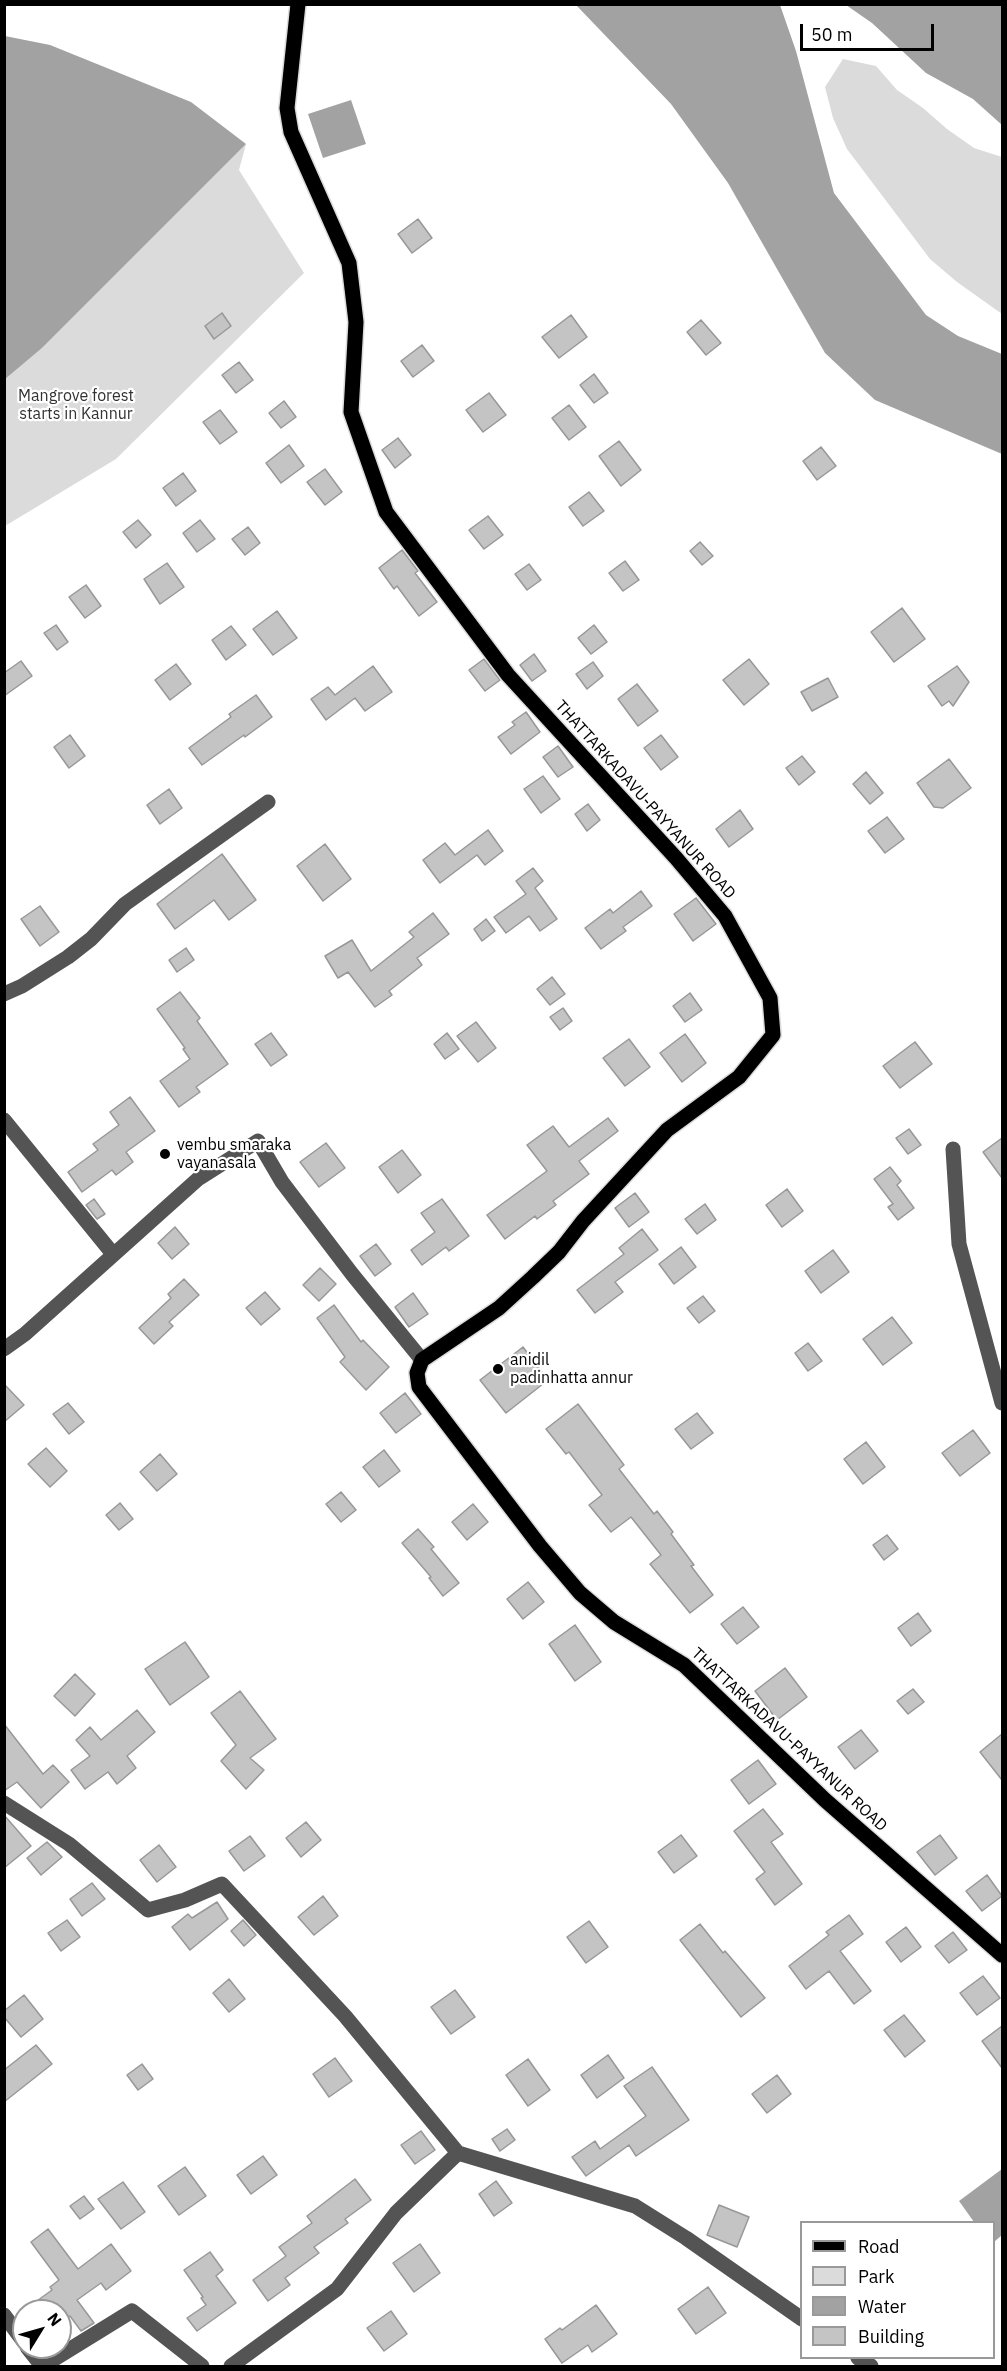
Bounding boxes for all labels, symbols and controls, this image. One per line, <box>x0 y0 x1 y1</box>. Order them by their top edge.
scale bar <box>803 12 936 50</box>
text: 50 m <box>811 23 853 46</box>
park label: Mangrove forest starts in Kannur <box>18 386 134 424</box>
street label: THATTARKADAVU-PAYYANUR ROAD <box>551 697 739 903</box>
place label: vembu smaraka vayanasala <box>177 1135 291 1173</box>
marker: vembu smaraka vayanasala <box>158 1147 172 1161</box>
place label: anidil padinhatta annur <box>510 1350 633 1388</box>
marker: anidil padinhatta annur <box>491 1362 505 1376</box>
street label: THATTARKADAVU-PAYYANUR ROAD <box>687 1644 891 1836</box>
legend <box>800 2221 995 2359</box>
text: Road <box>858 2235 899 2258</box>
text: Park <box>858 2265 894 2288</box>
text: Water <box>858 2295 906 2318</box>
north arrow <box>12 2299 72 2359</box>
text: N <box>43 2309 66 2330</box>
text: Building <box>858 2325 924 2348</box>

